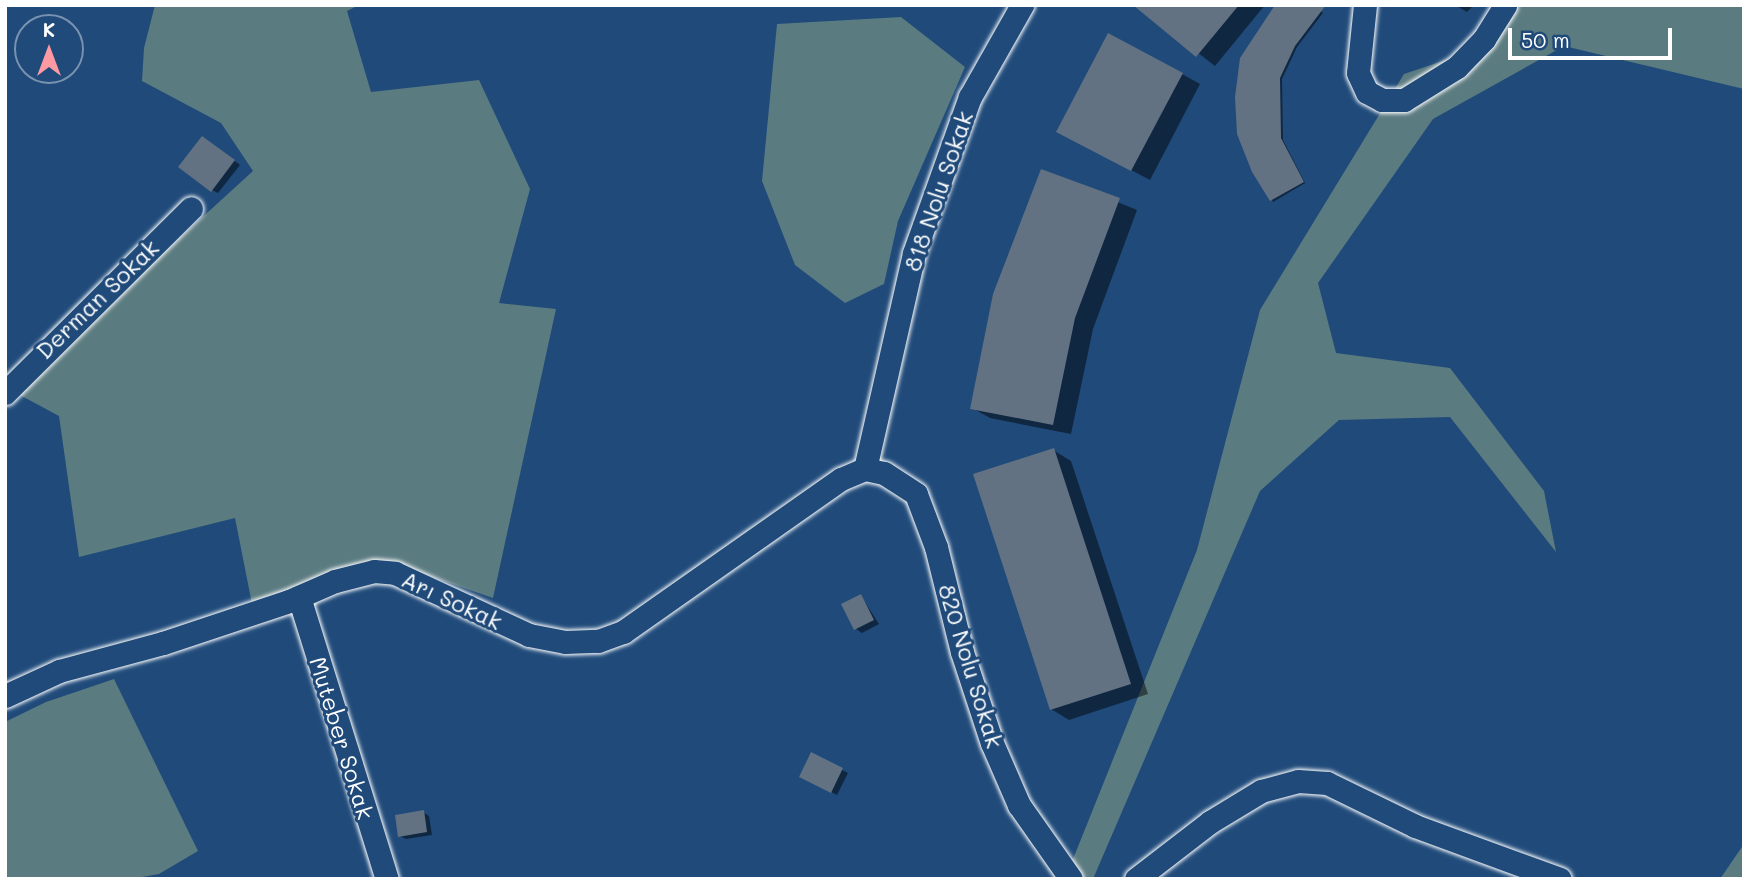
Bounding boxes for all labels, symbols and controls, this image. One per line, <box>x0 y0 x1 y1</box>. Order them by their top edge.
north arrow <box>14 14 84 84</box>
scale bar <box>1511 14 1676 58</box>
text: K <box>43 17 55 42</box>
text: 50 m <box>1521 26 1570 53</box>
street label: 818 Nolu Sokak <box>898 107 978 275</box>
street label: Derman Sokak <box>30 234 164 364</box>
street label: Arı Sokak <box>398 565 506 635</box>
street label: 820 Nolu Sokak <box>933 581 1009 751</box>
street label: Muteber Sokak <box>304 653 380 823</box>

